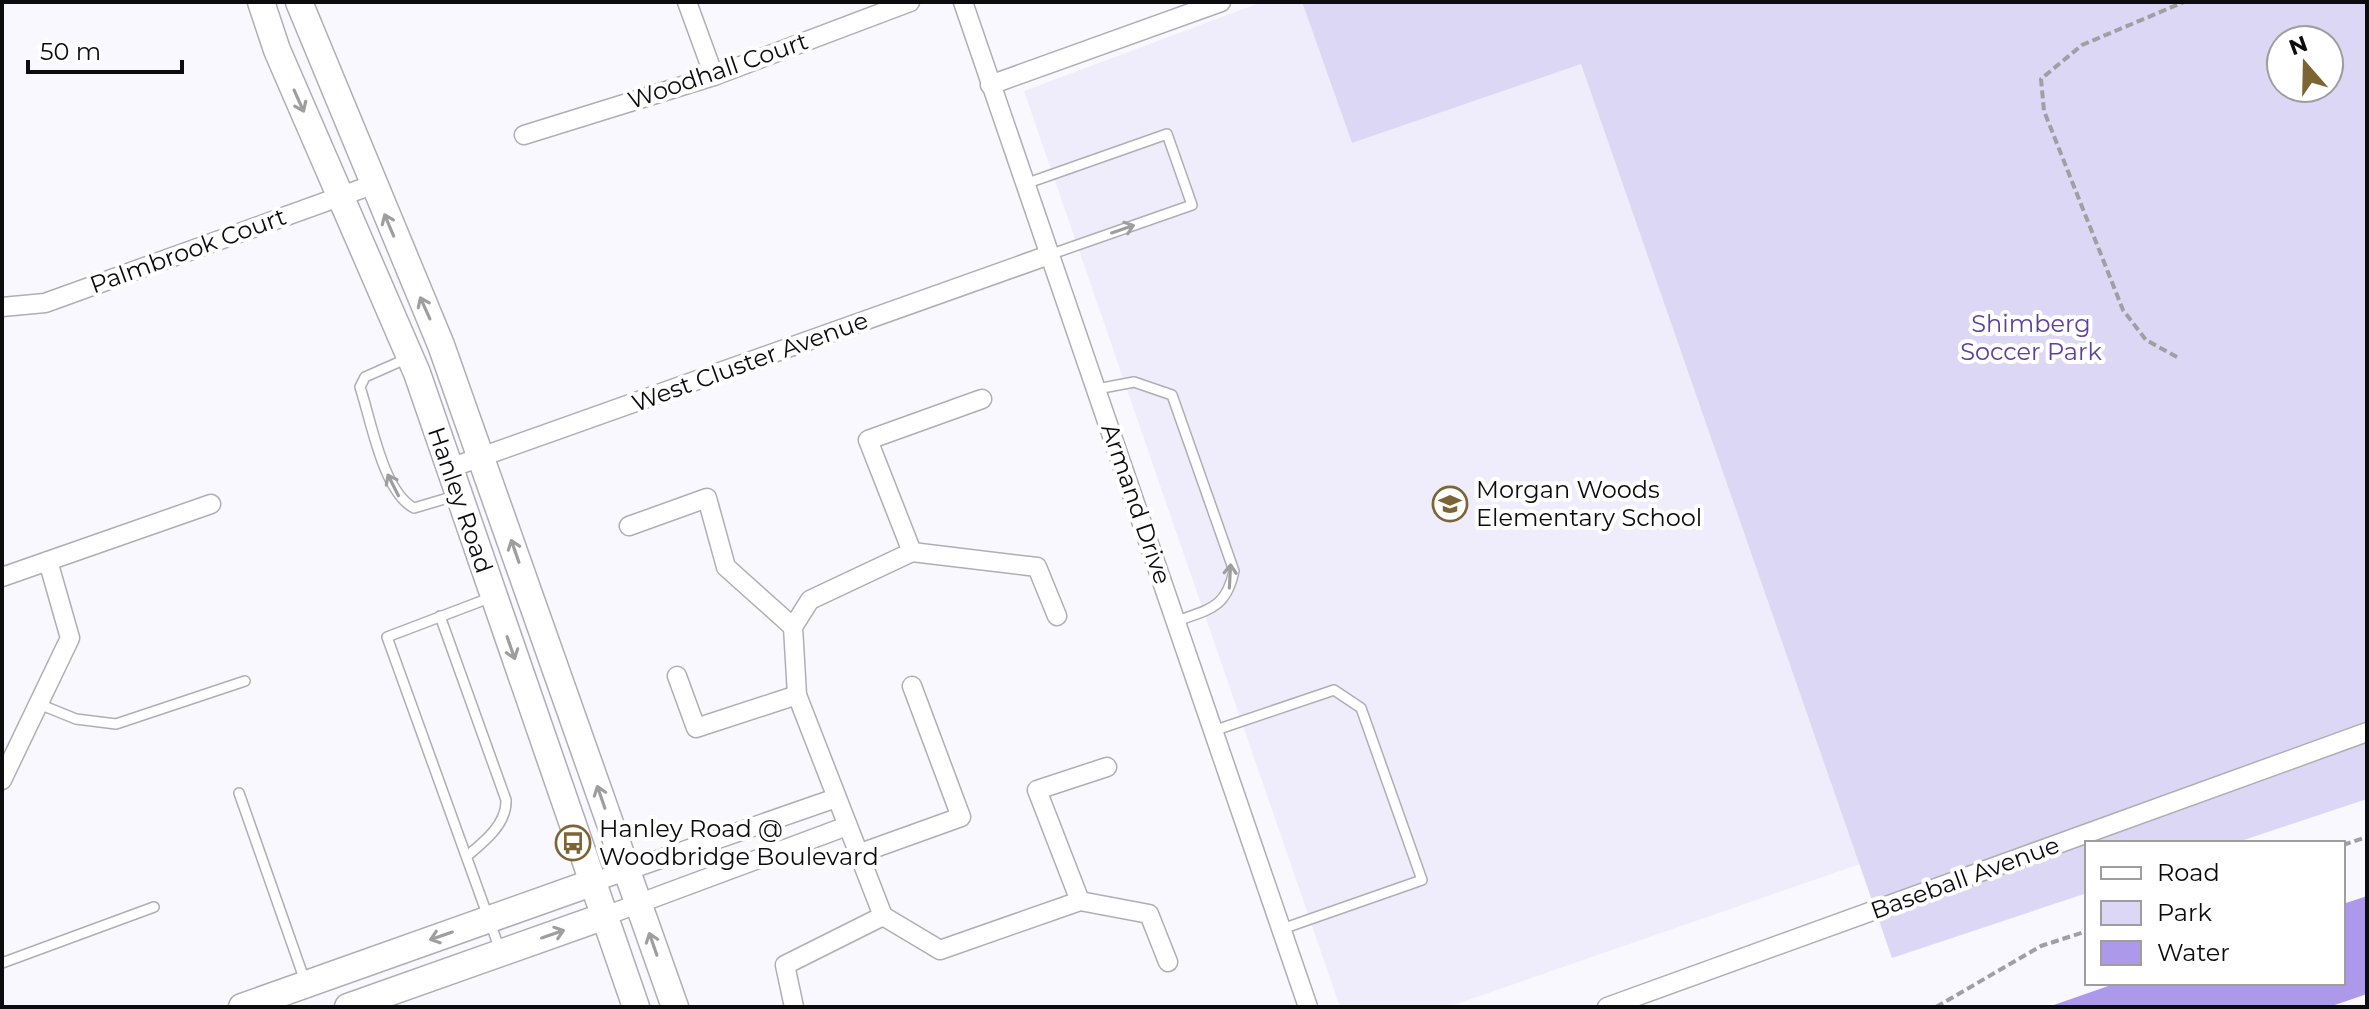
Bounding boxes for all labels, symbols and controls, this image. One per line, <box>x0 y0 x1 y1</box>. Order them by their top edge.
scale bar <box>28 24 182 74</box>
north arrow <box>2265 24 2345 104</box>
street label: Woodhall Court <box>624 26 812 115</box>
text: N <box>2285 30 2311 61</box>
text: 50 m <box>40 37 101 66</box>
one-way arrow <box>292 88 307 112</box>
street label: Palmbrook Court <box>86 201 290 299</box>
one-way arrow <box>381 213 396 238</box>
one-way arrow <box>1110 221 1135 236</box>
one-way arrow <box>416 296 431 320</box>
street label: West Cluster Avenue <box>628 305 872 418</box>
park label: Shimberg Soccer Park <box>1960 309 2102 366</box>
street label: Armand Drive <box>1095 420 1178 588</box>
street label: Hanley Road <box>422 423 499 577</box>
one-way arrow <box>385 474 401 498</box>
place label: Morgan Woods Elementary School <box>1476 475 1702 532</box>
school or university icon: Morgan Woods Elementary School <box>1431 485 1469 523</box>
one-way arrow <box>507 539 521 564</box>
one-way arrow <box>1223 563 1238 590</box>
one-way arrow <box>505 635 520 660</box>
one-way arrow <box>593 785 607 809</box>
place label: Hanley Road @ Woodbridge Boulevard <box>599 814 879 871</box>
bus stop icon: Hanley Road @ Woodbridge Boulevard <box>554 824 592 862</box>
street label: Baseball Avenue <box>1867 830 2063 925</box>
legend <box>2085 841 2345 985</box>
text: Road <box>2157 858 2220 887</box>
text: Park <box>2157 898 2212 927</box>
one-way arrow <box>541 926 566 941</box>
one-way arrow <box>429 930 454 945</box>
one-way arrow <box>645 932 659 956</box>
text: Water <box>2157 938 2230 967</box>

